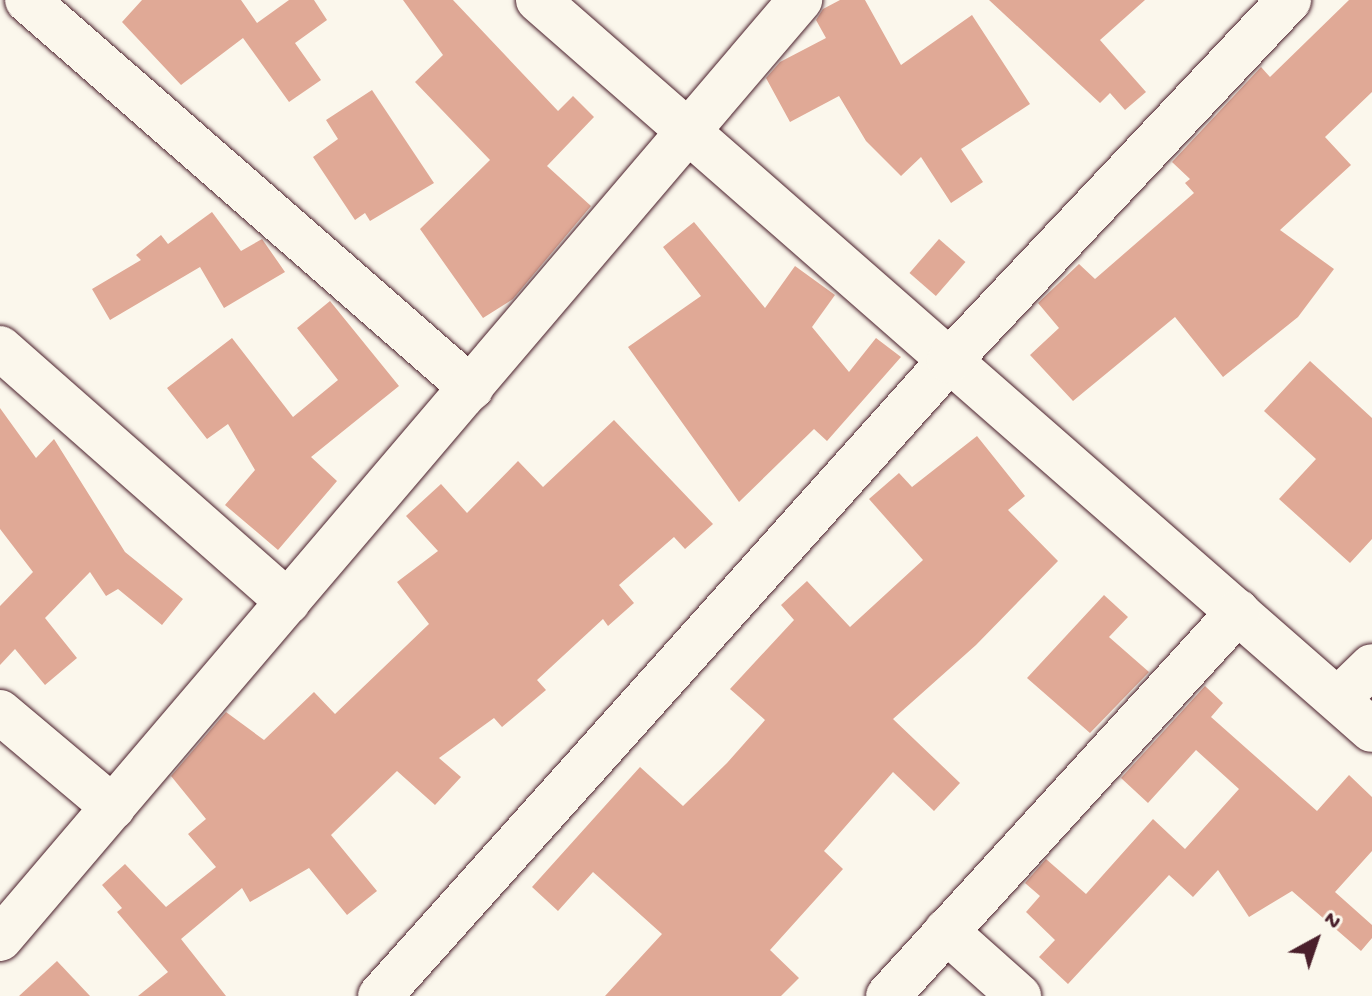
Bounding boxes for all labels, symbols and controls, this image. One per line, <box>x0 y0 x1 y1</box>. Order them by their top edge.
north arrow <box>1276 900 1356 980</box>
text: N <box>1318 907 1345 936</box>

